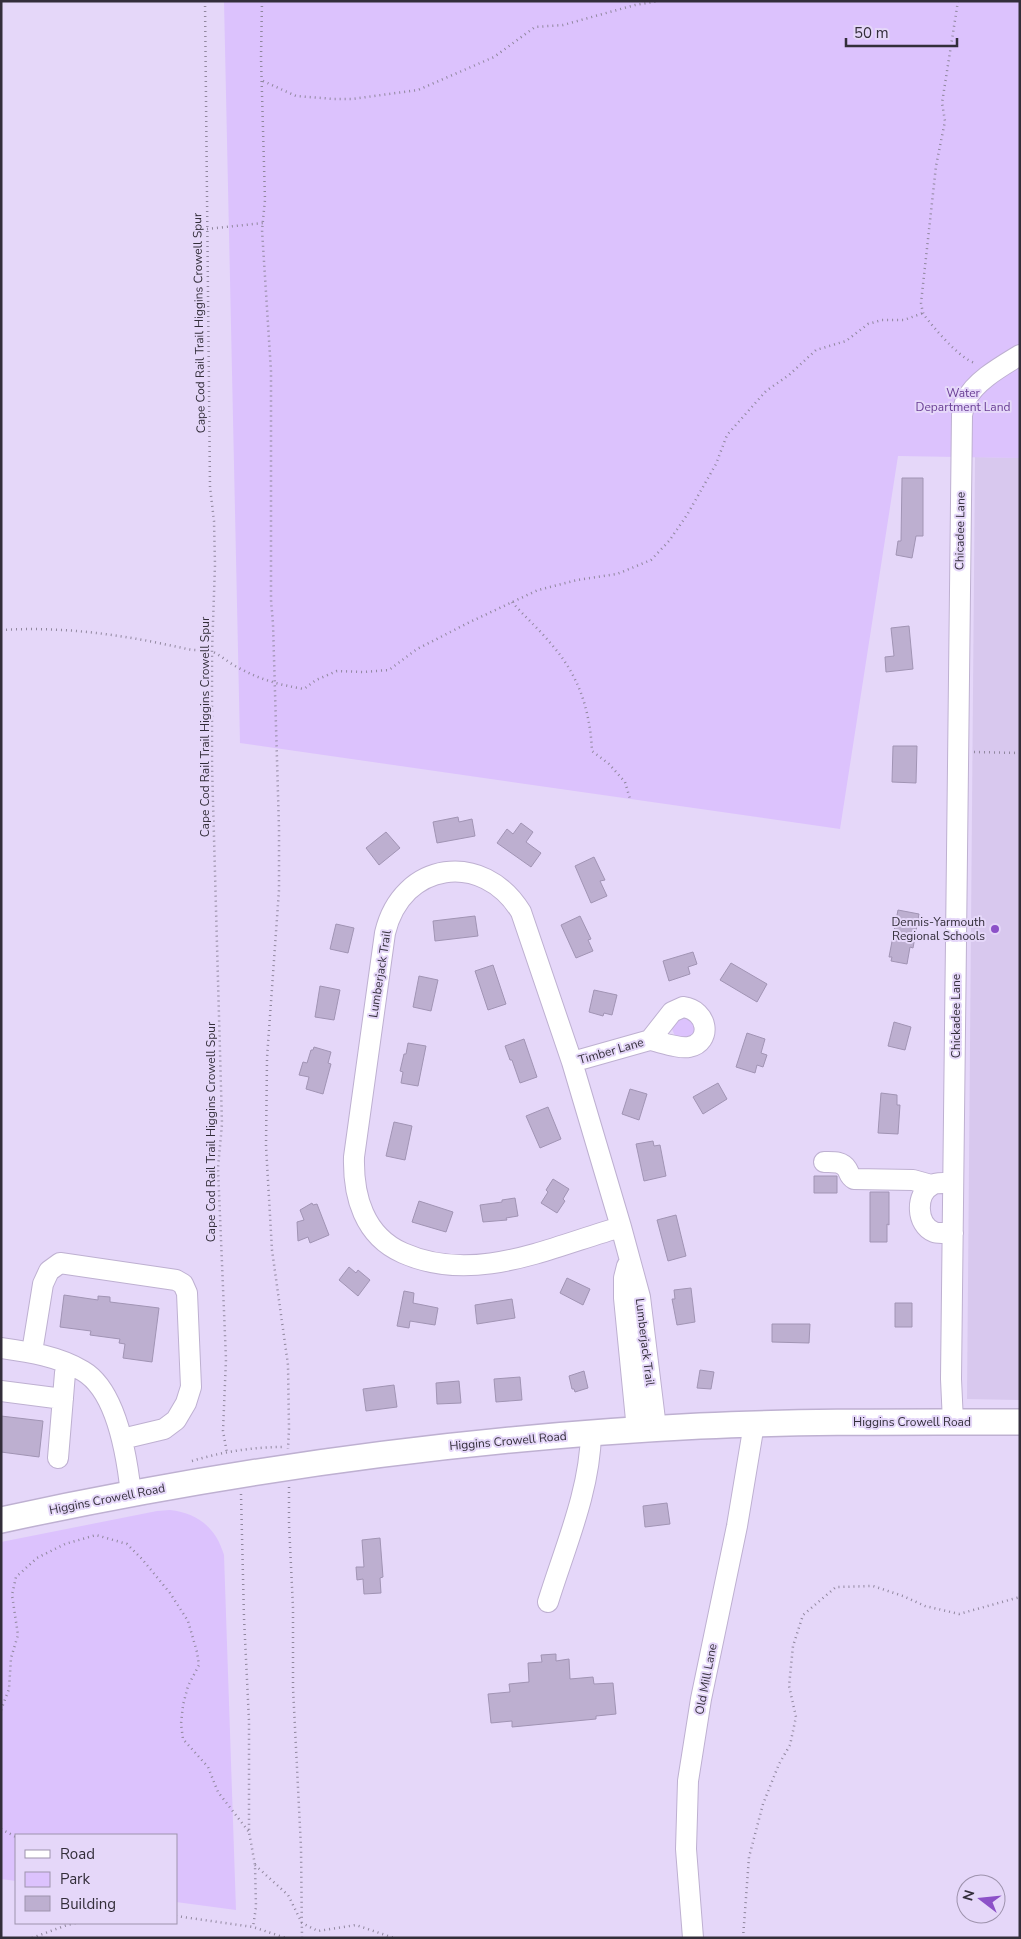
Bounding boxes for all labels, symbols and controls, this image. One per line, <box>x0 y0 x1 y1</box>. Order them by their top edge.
scale bar <box>846 15 957 47</box>
text: 50 m <box>854 23 889 43</box>
street label: Cape Cod Rail Trail Higgins Crowell Spur <box>189 212 209 433</box>
park label: Water Department Land <box>916 385 1010 415</box>
street label: Chicadee Lane <box>951 492 969 570</box>
street label: Cape Cod Rail Trail Higgins Crowell Spur <box>197 616 213 837</box>
place label: Dennis-Yarmouth Regional Schools <box>891 914 985 944</box>
marker: Dennis-Yarmouth Regional Schools <box>989 923 1001 935</box>
street label: Lumberjack Trail <box>365 929 395 1019</box>
street label: Chickadee Lane <box>948 974 964 1058</box>
street label: Cape Cod Rail Trail Higgins Crowell Spur <box>203 1021 219 1242</box>
street label: Timber Lane <box>577 1034 645 1068</box>
street label: Lumberjack Trail <box>632 1297 658 1387</box>
street label: Higgins Crowell Road <box>853 1414 971 1430</box>
street label: Higgins Crowell Road <box>449 1428 567 1454</box>
street label: Higgins Crowell Road <box>48 1480 166 1518</box>
street label: Old Mill Lane <box>691 1642 721 1716</box>
legend <box>15 1834 178 1924</box>
text: Road <box>60 1844 95 1864</box>
text: Park <box>60 1869 90 1889</box>
north arrow <box>956 1874 1006 1924</box>
text: N <box>958 1888 980 1903</box>
text: Building <box>60 1894 116 1914</box>

